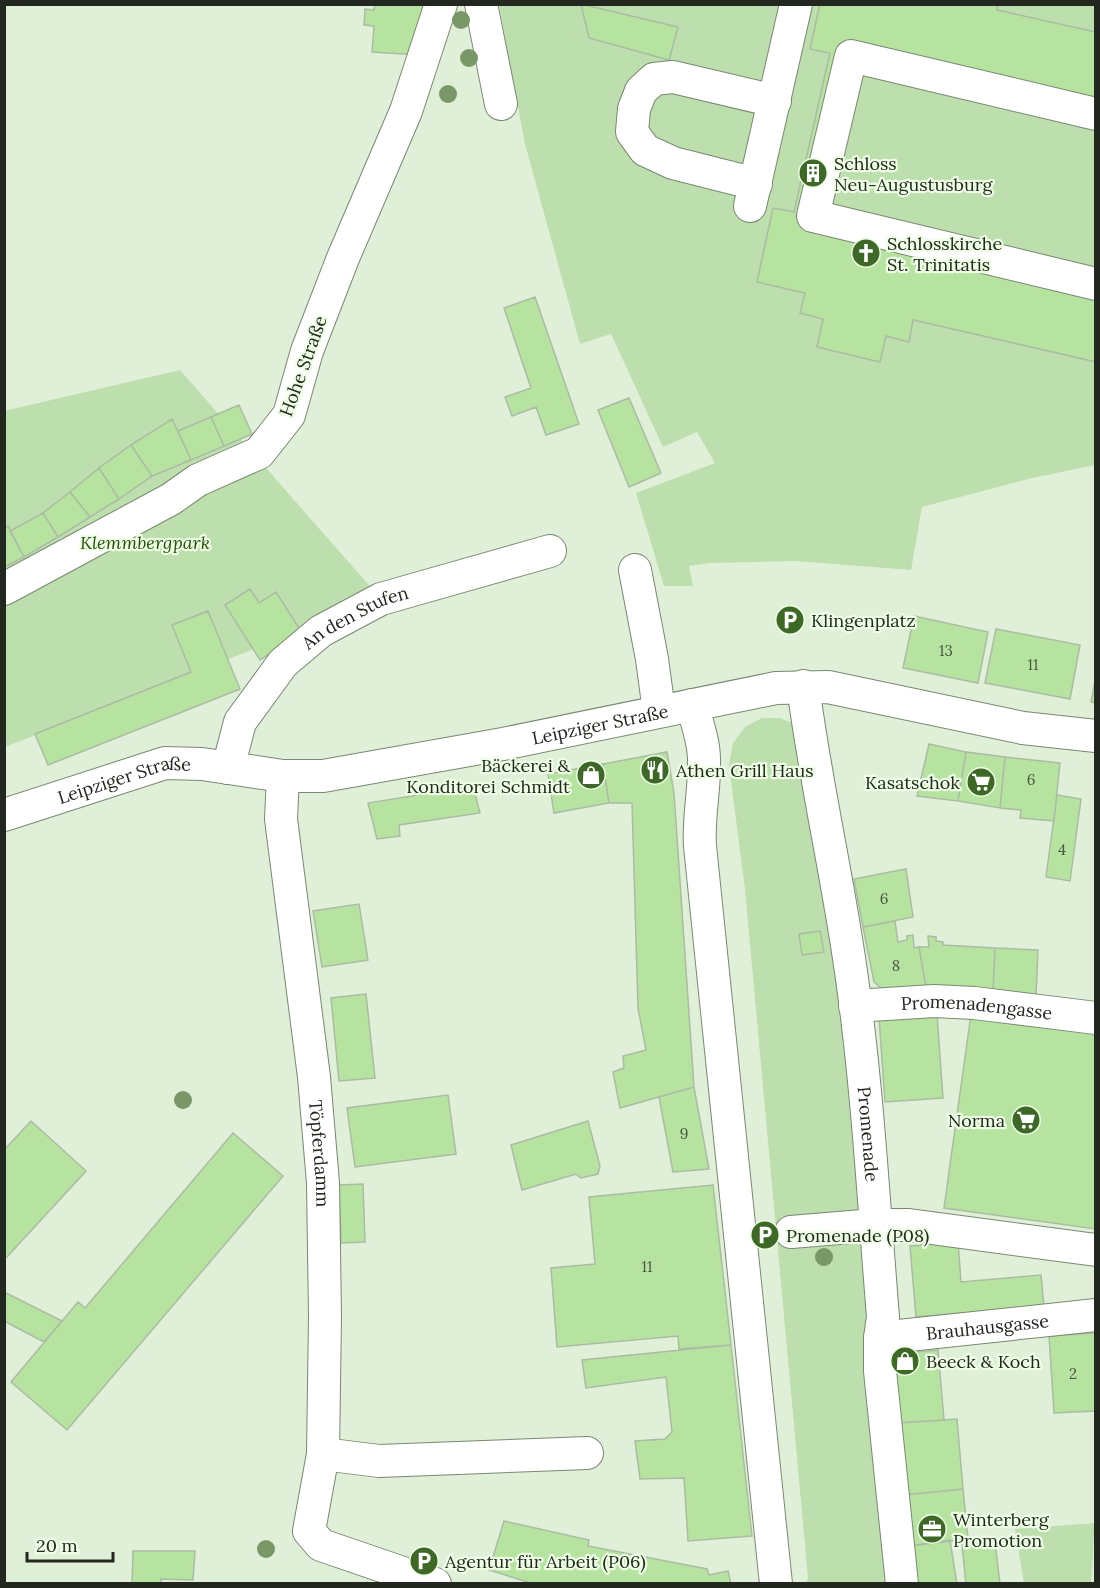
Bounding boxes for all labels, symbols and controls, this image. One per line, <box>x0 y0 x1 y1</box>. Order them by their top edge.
place label: Schloss Neu-Augustusburg <box>834 152 993 196</box>
building icon: Schloss Neu-Augustusburg <box>797 157 829 189</box>
place label: Schlosskirche St. Trinitatis <box>887 232 1002 276</box>
church icon: Schlosskirche St. Trinitatis <box>850 237 882 269</box>
street label: Hohe Straße <box>274 312 332 420</box>
park label: Klemmbergpark <box>80 531 210 554</box>
street label: An den Stufen <box>296 580 411 655</box>
parking icon: Klingenplatz <box>774 604 806 636</box>
place label: Klingenplatz <box>811 609 916 632</box>
house number: 13 <box>939 641 953 660</box>
house number: 11 <box>1028 655 1038 674</box>
street label: Leipziger Straße <box>530 699 670 749</box>
street label: Leipziger Straße <box>54 751 192 809</box>
place label: Bäckerei & Konditorei Schmidt <box>406 754 570 798</box>
restaurant icon: Athen Grill Haus <box>639 754 671 786</box>
shop icon: Bäckerei & Konditorei Schmidt <box>575 759 607 791</box>
place label: Athen Grill Haus <box>675 759 814 782</box>
supermarket icon: Kasatschok <box>965 766 997 798</box>
house number: 6 <box>1027 770 1035 789</box>
place label: Kasatschok <box>865 771 960 794</box>
house number: 4 <box>1058 840 1066 859</box>
house number: 6 <box>880 889 888 908</box>
house number: 8 <box>892 956 900 975</box>
street label: Promenadengasse <box>900 989 1054 1024</box>
street label: Promenade <box>853 1085 884 1183</box>
street label: Töpferdamm <box>304 1099 335 1207</box>
supermarket icon: Norma <box>1010 1104 1042 1136</box>
place label: Norma <box>948 1109 1005 1132</box>
house number: 9 <box>680 1124 688 1143</box>
parking icon: Promenade (P08) <box>749 1219 781 1251</box>
place label: Promenade (P08) <box>786 1224 929 1247</box>
house number: 11 <box>642 1257 652 1276</box>
street label: Brauhausgasse <box>925 1309 1050 1345</box>
shop icon: Beeck & Koch <box>889 1345 921 1377</box>
place label: Beeck & Koch <box>926 1350 1041 1373</box>
house number: 2 <box>1069 1364 1077 1383</box>
place label: Winterberg Promotion <box>953 1508 1050 1552</box>
office icon: Winterberg Promotion <box>916 1513 948 1545</box>
scale bar <box>27 1525 112 1563</box>
text: 20 m <box>36 1534 78 1557</box>
parking icon: Agentur für Arbeit (P06) <box>408 1545 440 1577</box>
place label: Agentur für Arbeit (P06) <box>444 1550 646 1573</box>

